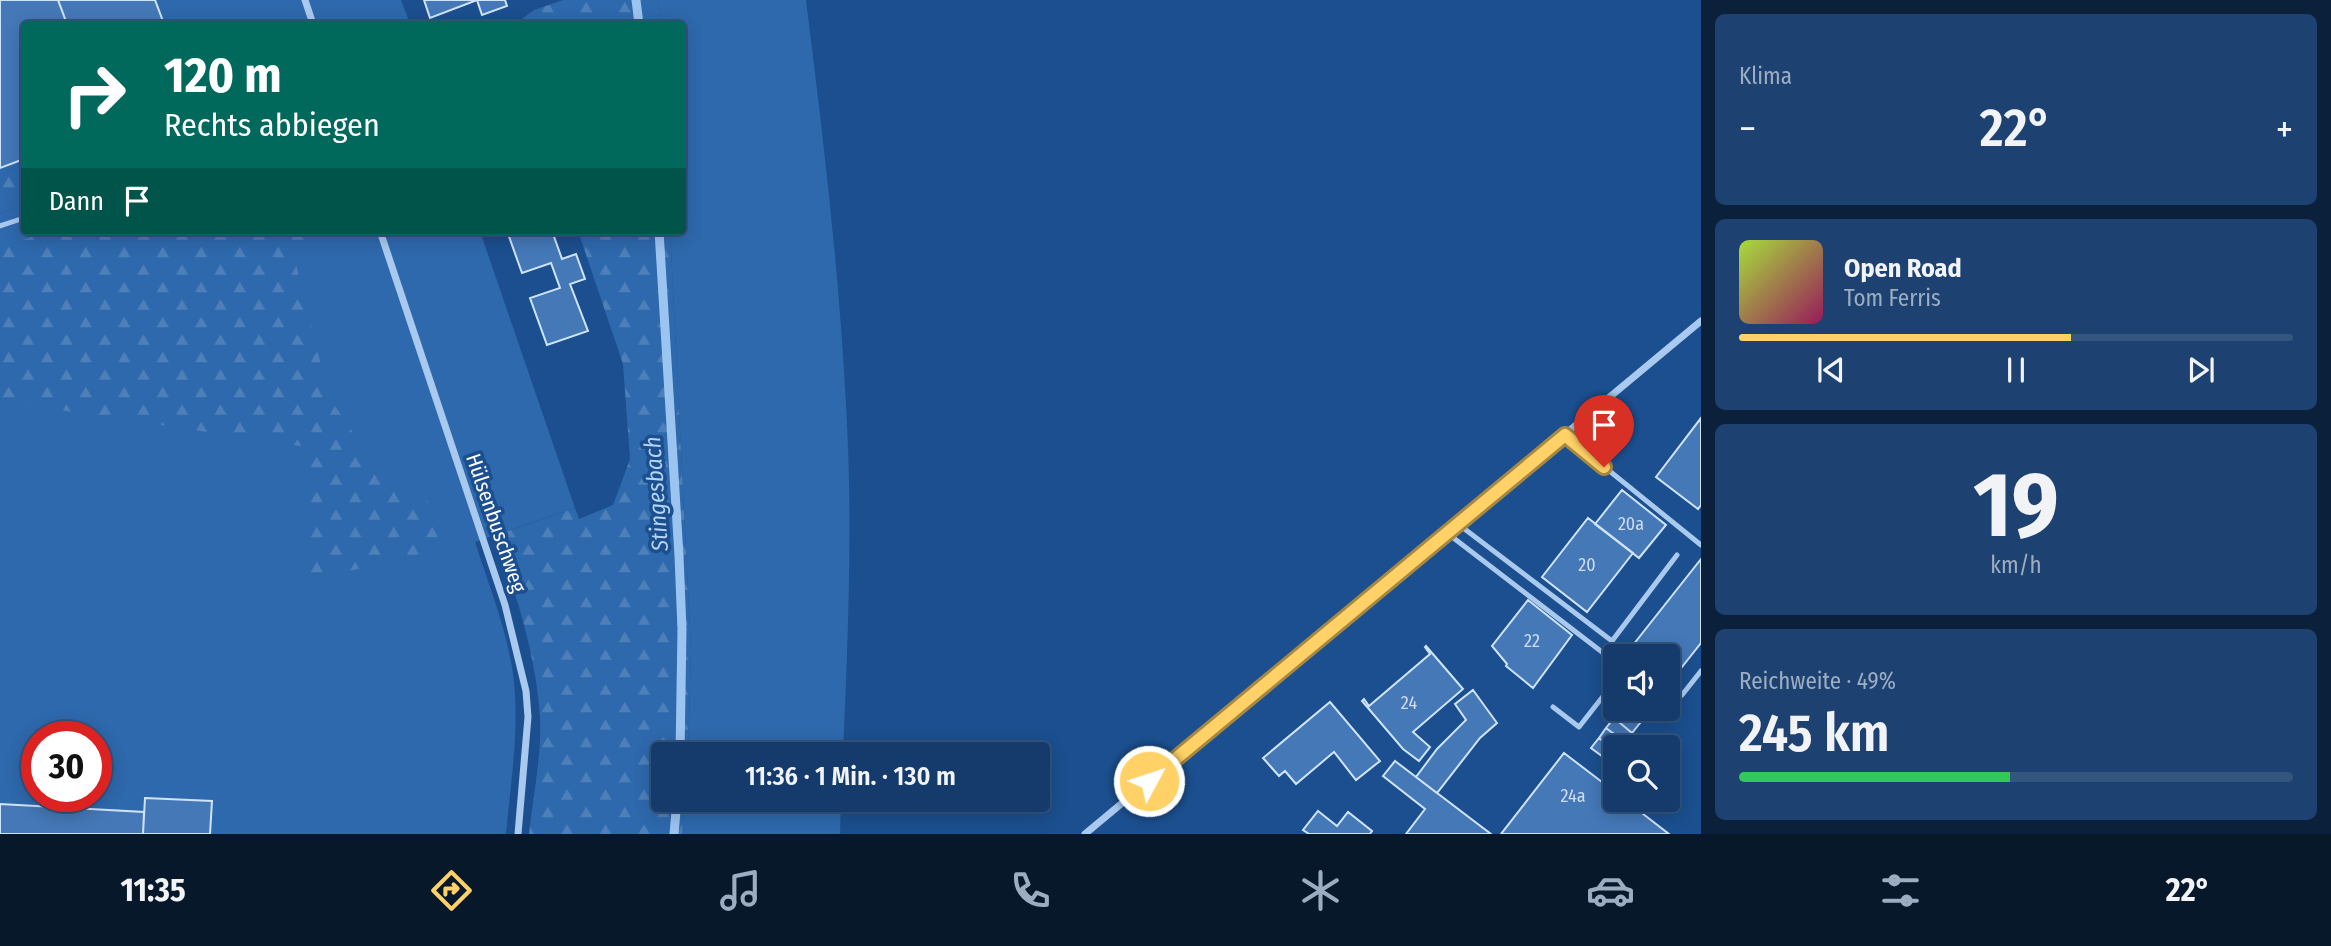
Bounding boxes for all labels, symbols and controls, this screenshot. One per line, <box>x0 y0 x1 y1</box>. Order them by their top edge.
text: 120 m <box>164 46 282 105</box>
icon: right <box>49 49 140 140</box>
text: Klima <box>1739 62 1792 90</box>
text: 22° <box>1980 97 2052 160</box>
text: Rechts abbiegen <box>164 106 380 144</box>
text: − <box>1739 106 1756 152</box>
text: + <box>2276 106 2293 152</box>
icon: arrive <box>118 182 156 220</box>
text: Dann <box>49 186 104 217</box>
text: Open Road <box>1844 253 1962 284</box>
text: Tom Ferris <box>1844 284 1941 312</box>
icon: previous <box>1812 351 1850 389</box>
icon: pause <box>1997 351 2035 389</box>
icon: next <box>2182 351 2220 389</box>
pin <box>1574 395 1634 467</box>
icon: arrive <box>1585 406 1623 444</box>
water label: Stingesbach <box>638 436 674 553</box>
street label: Hülsenbuschweg <box>460 450 532 596</box>
text: 19 <box>1973 451 2059 560</box>
house number: 20a <box>1618 513 1644 535</box>
text: km/h <box>1990 551 2042 579</box>
house number: 20 <box>1578 554 1596 576</box>
house number: 22 <box>1524 630 1540 652</box>
map controls <box>1603 644 1680 812</box>
button: sound <box>1603 644 1680 721</box>
text: Reichweite · 49% <box>1739 667 1896 695</box>
house number: 24 <box>1401 692 1417 714</box>
text: 245 km <box>1739 702 1890 765</box>
speed limit sign: 30 <box>21 721 112 812</box>
button: search <box>1603 735 1680 812</box>
position arrow <box>1112 744 1186 818</box>
text: 11:36 · 1 Min. · 130 m <box>745 761 956 792</box>
house number: 24a <box>1560 785 1586 807</box>
icon: directions <box>427 866 476 915</box>
icon: music <box>716 866 765 915</box>
icon: phone <box>1006 866 1055 915</box>
icon: climate <box>1296 866 1345 915</box>
icon: car <box>1586 866 1635 915</box>
icon: filters <box>1876 866 1925 915</box>
text: 11:35 <box>120 871 186 909</box>
text: 22° <box>2166 871 2210 909</box>

